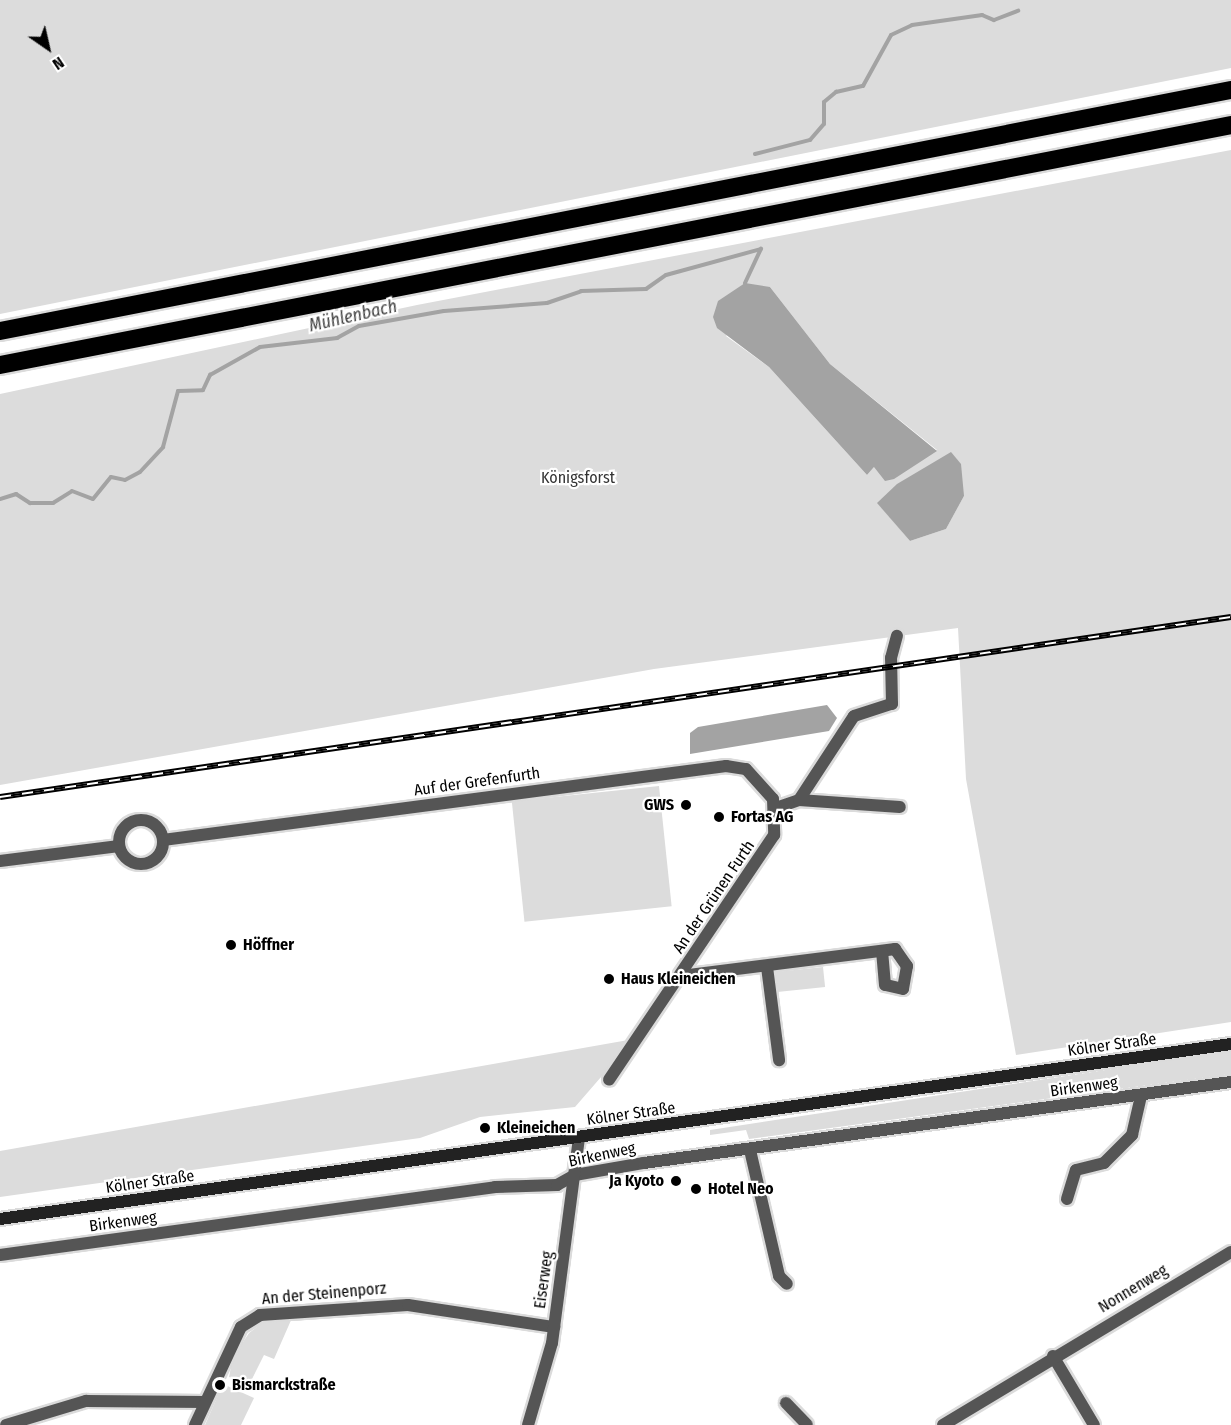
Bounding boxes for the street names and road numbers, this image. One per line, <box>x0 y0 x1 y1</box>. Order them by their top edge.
street label: Auf der Grefenfurth <box>413 764 541 800</box>
street label: An der Grünen Furth <box>669 837 759 957</box>
street label: Kölner Straße <box>1067 1029 1157 1061</box>
street label: Birkenweg <box>1049 1073 1119 1101</box>
street label: Kölner Straße <box>586 1098 676 1130</box>
street label: Birkenweg <box>567 1139 637 1171</box>
street label: Kölner Straße <box>105 1166 195 1198</box>
street label: Birkenweg <box>88 1208 158 1236</box>
street label: Eiserweg <box>530 1250 558 1310</box>
street label: Nonnenweg <box>1095 1261 1171 1317</box>
street label: An der Steinenporz <box>261 1279 387 1309</box>

